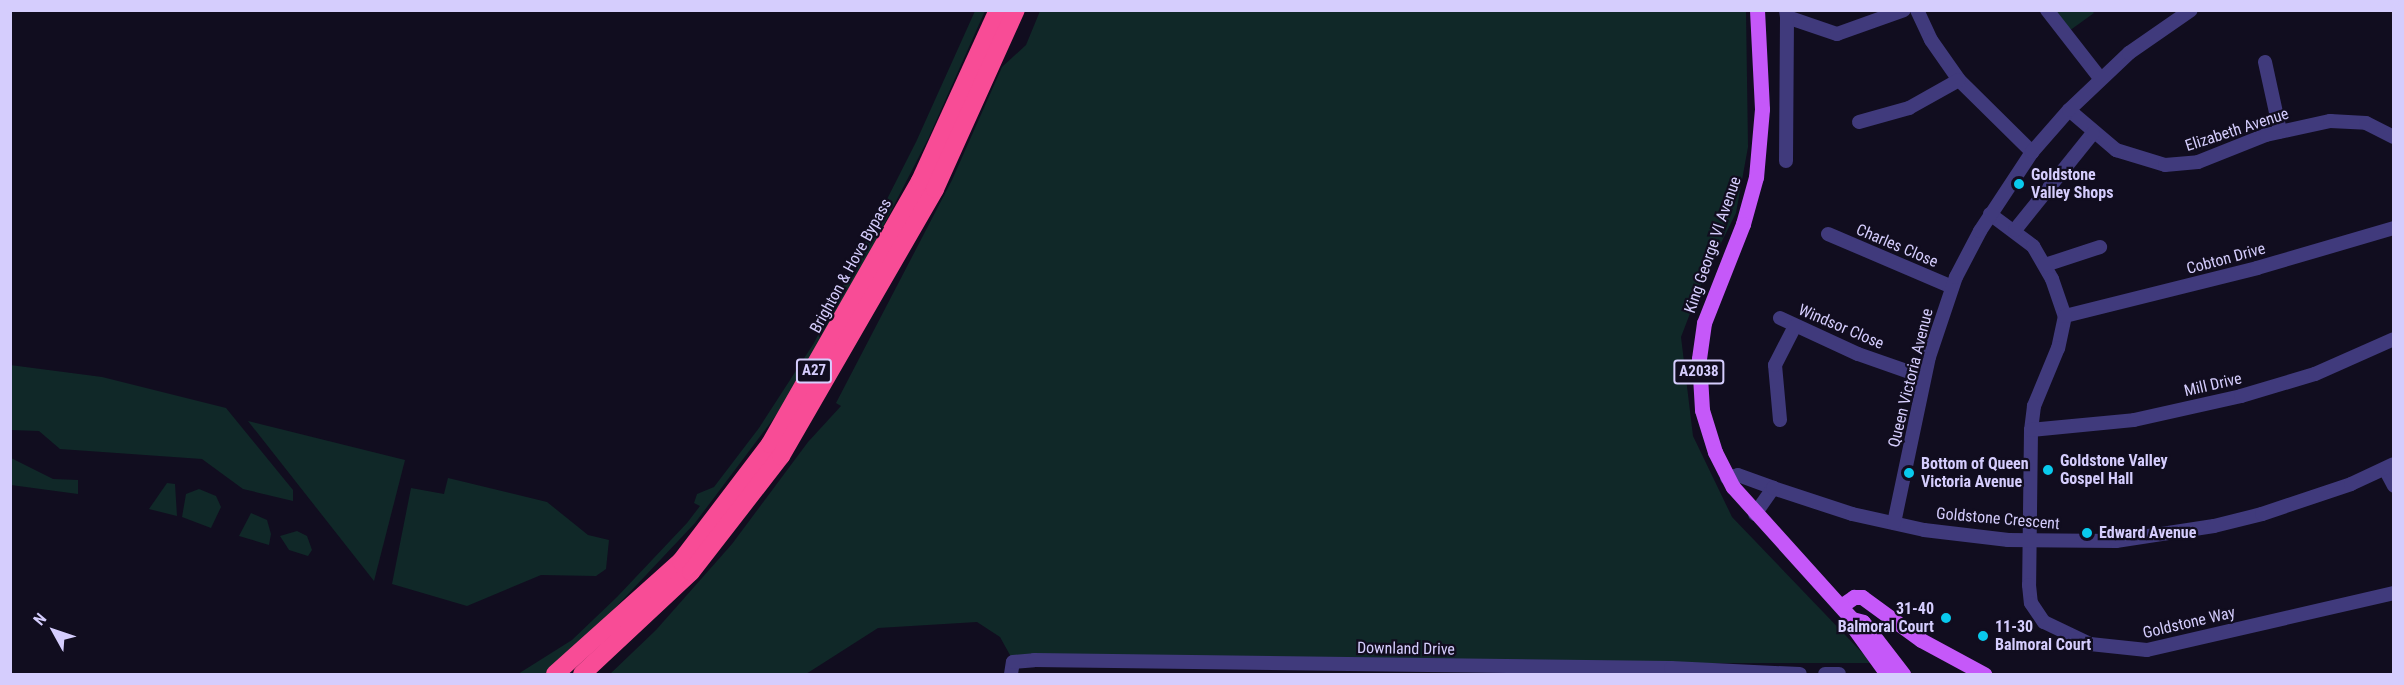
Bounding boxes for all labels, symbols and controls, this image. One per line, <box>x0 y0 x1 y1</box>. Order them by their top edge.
street label: Elizabeth Avenue <box>2183 104 2291 156</box>
place label: Goldstone Valley Shops <box>2031 165 2114 203</box>
street label: King George VI Avenue <box>1681 174 1745 316</box>
marker: Goldstone Valley Shops <box>2012 177 2026 191</box>
street label: Brighton & Hove Bypass <box>806 195 896 337</box>
street label: Charles Close <box>1853 220 1941 272</box>
street label: Cobton Drive <box>2184 239 2268 279</box>
street label: Windsor Close <box>1795 300 1887 354</box>
street label: Queen Victoria Avenue <box>1884 307 1938 449</box>
road number: A27 <box>794 359 834 383</box>
road number: A2038 <box>1672 360 1726 384</box>
street label: Mill Drive <box>2182 369 2244 401</box>
place label: Goldstone Valley Gospel Hall <box>2060 451 2168 489</box>
place label: Bottom of Queen Victoria Avenue <box>1921 454 2029 492</box>
marker: Goldstone Valley Gospel Hall <box>2041 463 2055 477</box>
marker: Bottom of Queen Victoria Avenue <box>1902 466 1916 480</box>
street label: Goldstone Crescent <box>1935 504 2061 534</box>
place label: Edward Avenue <box>2099 523 2196 543</box>
marker: Edward Avenue <box>2080 526 2094 540</box>
place label: 31-40 Balmoral Court <box>1838 599 1934 637</box>
north arrow <box>24 601 84 661</box>
street label: Goldstone Way <box>2141 603 2237 643</box>
text: N <box>29 609 50 629</box>
marker: 31-40 Balmoral Court <box>1939 611 1953 625</box>
place label: 11-30 Balmoral Court <box>1995 617 2091 655</box>
marker: 11-30 Balmoral Court <box>1976 629 1990 643</box>
street label: Downland Drive <box>1357 639 1455 659</box>

